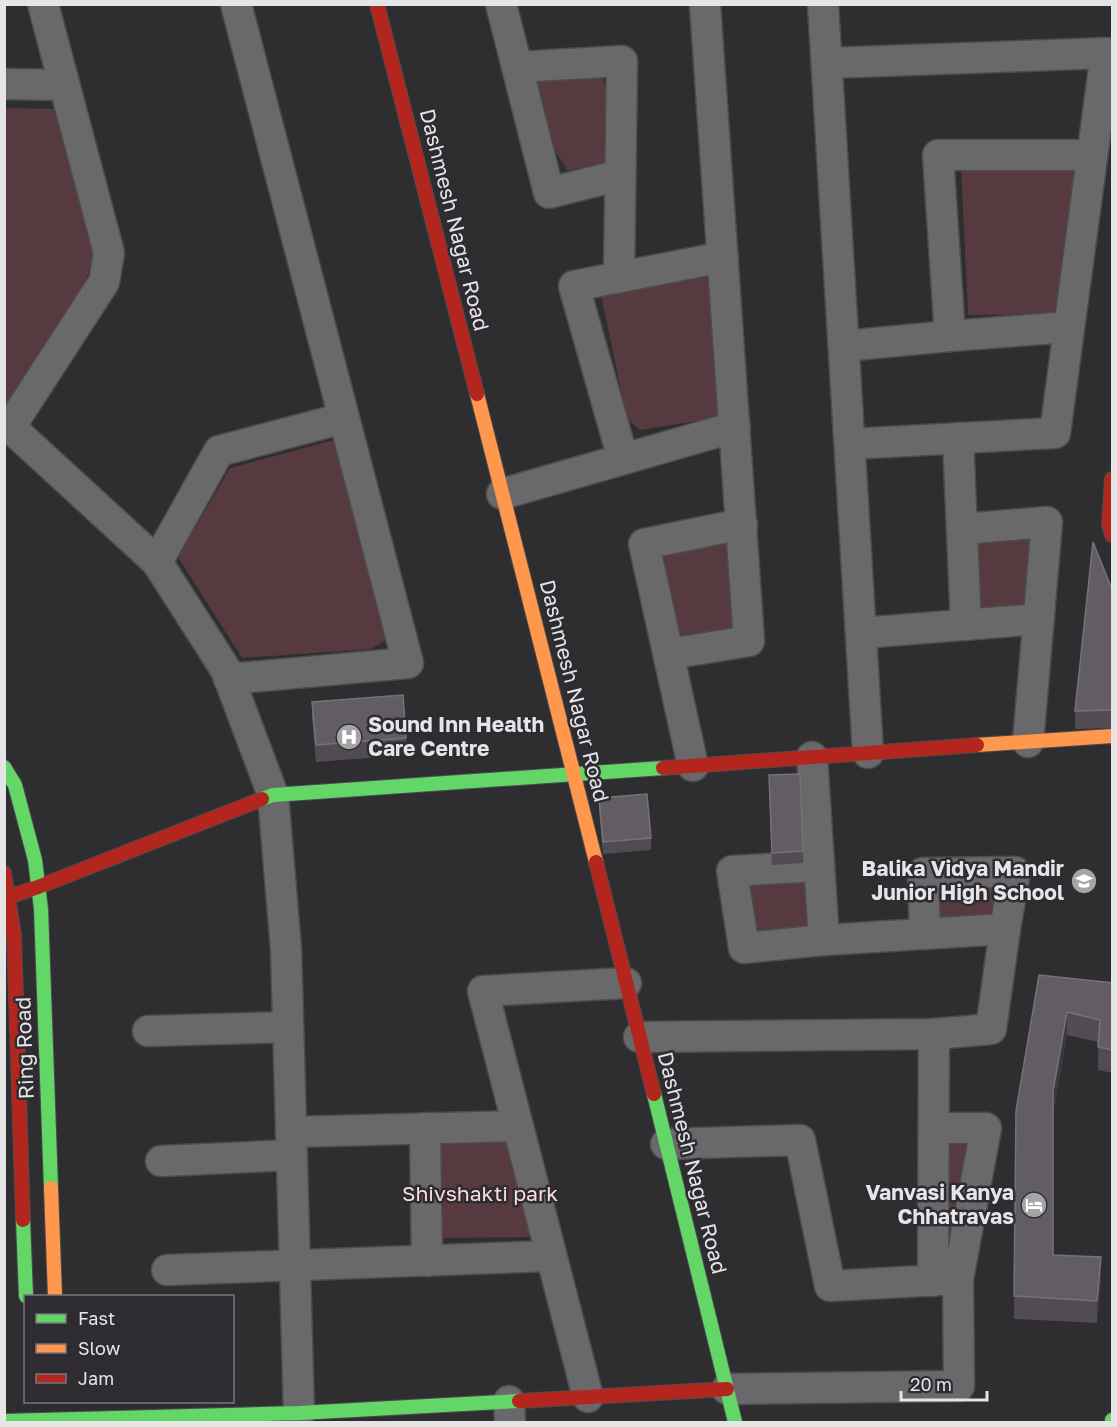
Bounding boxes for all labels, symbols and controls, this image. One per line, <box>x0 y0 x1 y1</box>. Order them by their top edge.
street label: Dashmesh Nagar Road <box>415 106 495 334</box>
street label: Dashmesh Nagar Road <box>535 577 615 805</box>
place label: Sound Inn Health Care Centre <box>368 711 544 761</box>
hospital icon: Sound Inn Health Care Centre <box>334 722 364 752</box>
place label: Balika Vidya Mandir Junior High School <box>862 855 1064 905</box>
school or university icon: Balika Vidya Mandir Junior High School <box>1069 866 1099 896</box>
street label: Ring Road <box>9 996 39 1100</box>
street label: Dashmesh Nagar Road <box>653 1049 733 1277</box>
place label: Vanvasi Kanya Chhatravas <box>865 1179 1014 1229</box>
park label: Shivshakti park <box>402 1180 558 1206</box>
hotel icon: Vanvasi Kanya Chhatravas <box>1019 1190 1049 1220</box>
legend <box>24 1295 234 1403</box>
text: Fast <box>78 1307 115 1329</box>
text: Slow <box>78 1337 121 1359</box>
scale bar <box>901 1364 986 1402</box>
text: Jam <box>78 1367 114 1389</box>
text: 20 m <box>910 1373 952 1395</box>

